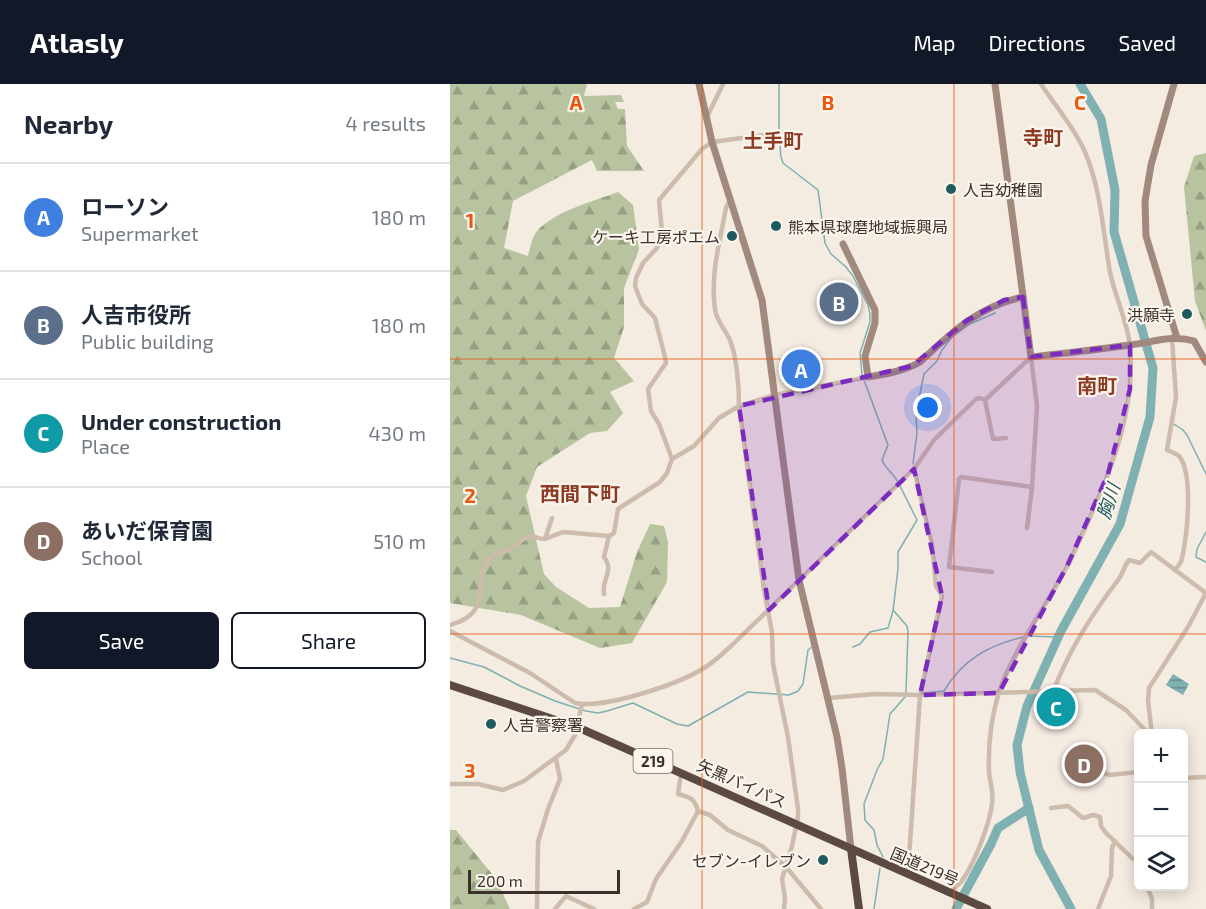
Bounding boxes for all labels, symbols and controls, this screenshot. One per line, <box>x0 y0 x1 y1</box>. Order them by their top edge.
text: Atlasly <box>30 25 124 59</box>
text: Map <box>913 30 956 55</box>
text: Directions <box>989 30 1085 55</box>
text: Saved <box>1118 30 1176 55</box>
text: A <box>569 90 583 114</box>
text: B <box>822 90 834 114</box>
text: C <box>1074 90 1086 114</box>
text: Nearby <box>24 108 113 139</box>
text: 4 results <box>346 111 426 135</box>
district label: 寺町 <box>1023 125 1063 149</box>
district label: 土手町 <box>743 128 803 152</box>
place label: 人吉幼稚園 <box>963 180 1043 199</box>
marker: 人吉幼稚園 <box>944 182 958 196</box>
text: ローソン <box>81 193 169 219</box>
text: A <box>37 205 50 229</box>
text: 180 m <box>372 205 426 229</box>
text: 1 <box>466 208 474 232</box>
place label: 熊本県球磨地域振興局 <box>788 217 948 236</box>
marker: 熊本県球磨地域振興局 <box>769 219 783 233</box>
text: Supermarket <box>81 221 199 245</box>
place label: ケーキ工房ポエム <box>592 227 720 246</box>
marker: ケーキ工房ポエム <box>725 229 739 243</box>
pin: B <box>820 280 858 324</box>
text: 人吉市役所 <box>81 301 191 327</box>
place label: 洪願寺 <box>1127 305 1175 324</box>
marker: 洪願寺 <box>1180 307 1194 321</box>
text: B <box>37 313 50 337</box>
text: 180 m <box>372 313 426 337</box>
text: Public building <box>81 329 214 353</box>
pin: A <box>782 346 820 392</box>
district label: 南町 <box>1077 373 1117 397</box>
your location <box>913 393 942 422</box>
text: Under construction <box>81 408 281 434</box>
text: C <box>38 421 49 445</box>
text: 430 m <box>369 421 426 445</box>
text: Place <box>81 434 130 458</box>
water label: 胸川 <box>1092 479 1125 522</box>
district label: 西間下町 <box>540 481 620 505</box>
text: 2 <box>464 483 476 507</box>
text: あいだ保育園 <box>81 517 213 543</box>
text: D <box>37 529 50 553</box>
text: 510 m <box>373 529 426 553</box>
text: School <box>81 545 142 569</box>
button: Save <box>24 612 219 669</box>
button: Share <box>231 612 426 669</box>
pin: C <box>1036 684 1076 730</box>
place label: 人吉警察署 <box>503 715 583 734</box>
marker: 人吉警察署 <box>484 717 498 731</box>
map controls <box>1134 729 1188 891</box>
button: + <box>1134 729 1188 783</box>
pin: D <box>1064 742 1104 786</box>
road number: 219 <box>634 749 672 773</box>
street label: 矢黒バイパス <box>694 755 790 811</box>
text: 3 <box>464 758 476 782</box>
button: − <box>1134 783 1188 837</box>
button: layers <box>1134 837 1188 891</box>
street label: 国道219号 <box>888 843 962 889</box>
place label: セブン-イレブン <box>692 851 811 870</box>
marker: セブン-イレブン <box>816 853 830 867</box>
scale bar <box>468 867 620 894</box>
text: 200 m <box>477 871 523 890</box>

